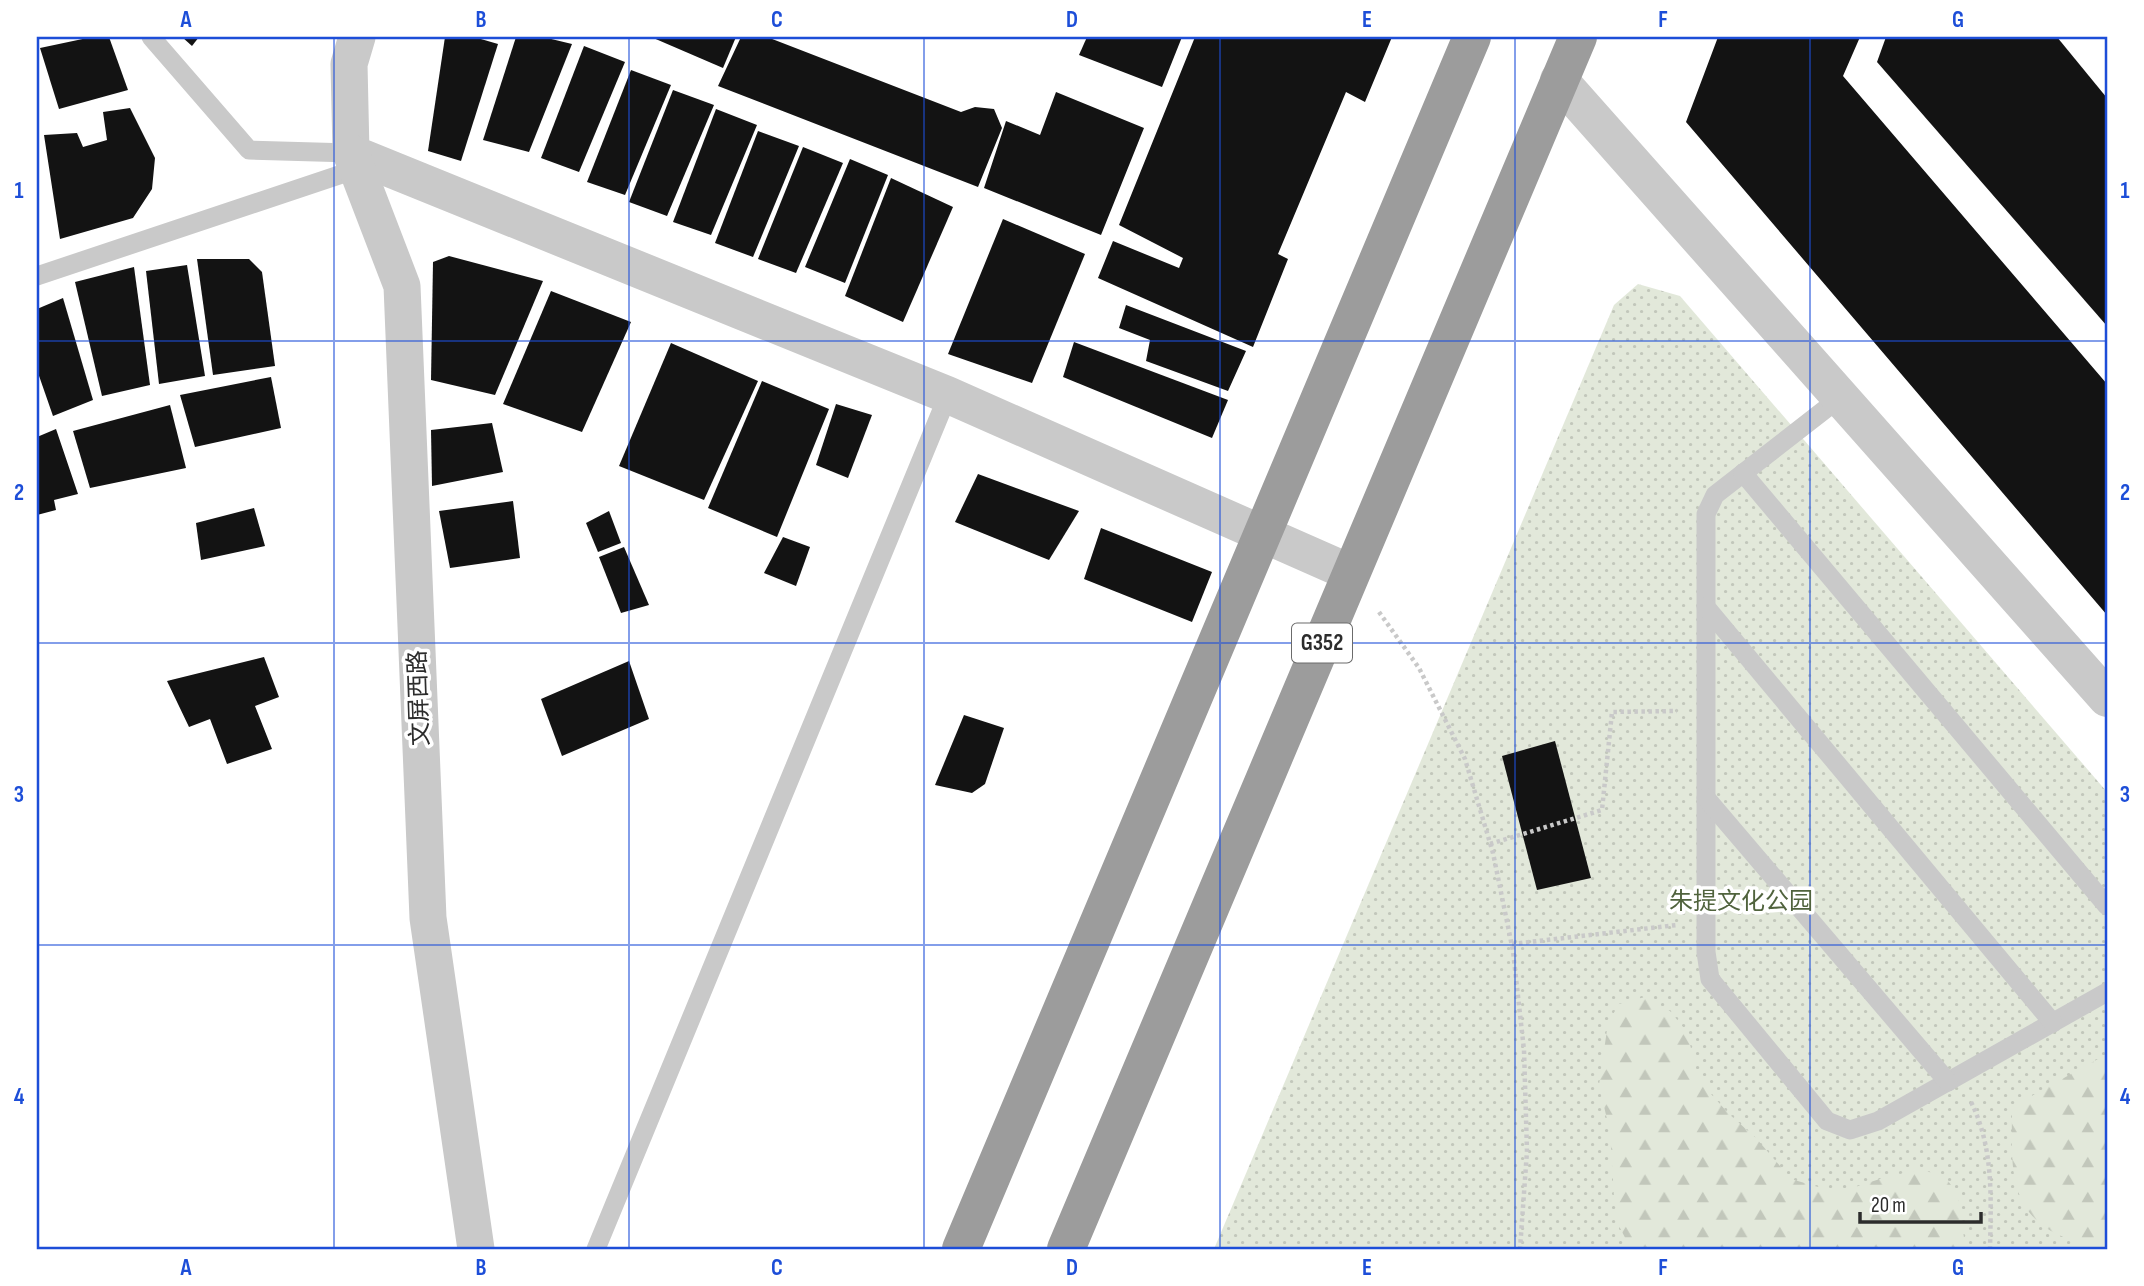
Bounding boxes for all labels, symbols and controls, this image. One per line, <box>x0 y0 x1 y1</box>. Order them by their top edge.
text: A <box>180 6 193 34</box>
text: B <box>476 6 487 34</box>
text: C <box>771 6 783 34</box>
text: D <box>1066 6 1078 34</box>
text: E <box>1362 6 1372 34</box>
text: F <box>1658 6 1668 34</box>
text: G <box>1952 6 1964 34</box>
text: 1 <box>14 177 24 205</box>
text: 1 <box>2120 177 2130 205</box>
text: 2 <box>14 479 24 507</box>
text: 2 <box>2120 479 2130 507</box>
road number: G352 <box>1292 624 1352 663</box>
street label: 文屏西路 <box>403 650 435 746</box>
text: 3 <box>14 781 24 809</box>
text: 3 <box>2120 781 2130 809</box>
park label: 朱提文化公园 <box>1669 887 1813 916</box>
text: 4 <box>14 1083 25 1111</box>
text: 4 <box>2120 1083 2131 1111</box>
scale bar <box>1860 1181 1981 1225</box>
text: 20 m <box>1871 1193 1906 1218</box>
text: A <box>180 1254 193 1282</box>
text: B <box>476 1254 487 1282</box>
text: C <box>771 1254 783 1282</box>
text: D <box>1066 1254 1078 1282</box>
text: E <box>1362 1254 1372 1282</box>
text: F <box>1658 1254 1668 1282</box>
text: G <box>1952 1254 1964 1282</box>

